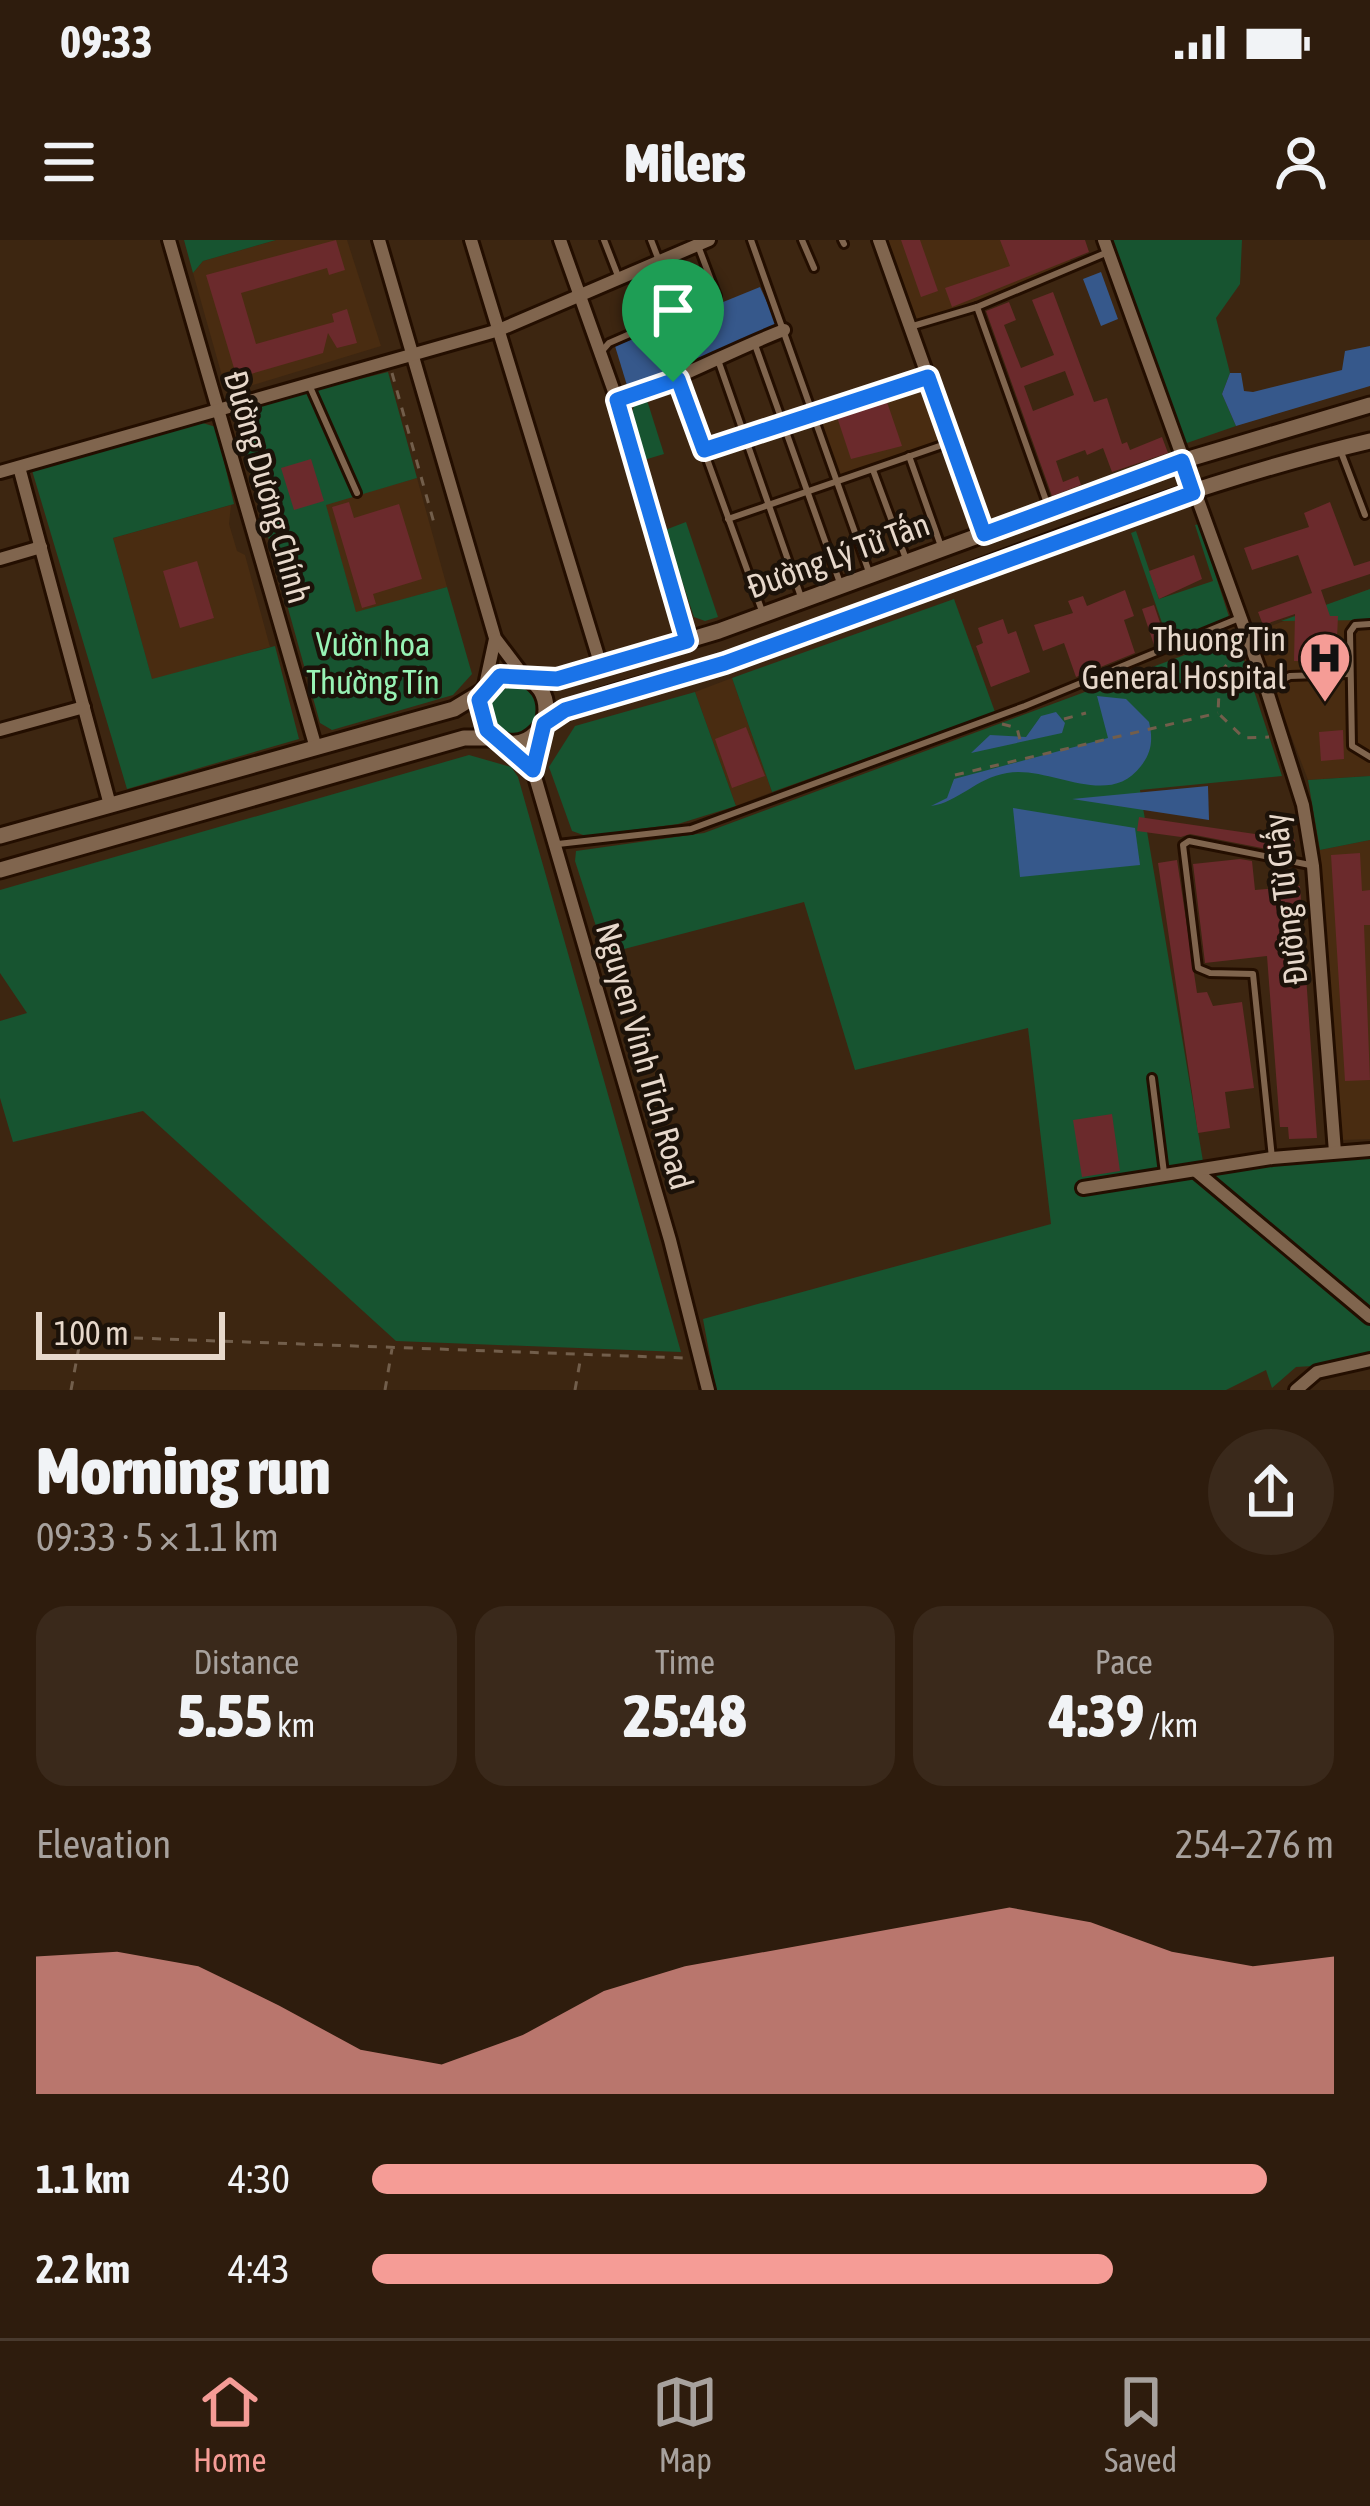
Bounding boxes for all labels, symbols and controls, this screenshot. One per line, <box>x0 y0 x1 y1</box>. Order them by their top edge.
text: 09:33 <box>60 16 153 68</box>
icon: menu <box>36 129 102 195</box>
icon: person <box>1268 129 1334 195</box>
text: Milers <box>624 132 746 193</box>
pin <box>622 259 724 382</box>
icon: arrive <box>640 277 706 343</box>
street label: Đường Dương Chính <box>217 367 319 607</box>
street label: Đường Lý Tử Tấn <box>742 504 934 606</box>
place label: Thuong Tin General Hospital <box>1082 620 1286 696</box>
park label: Vườn hoa Thường Tín <box>306 625 440 701</box>
hospital icon: Thuong Tin General Hospital <box>1297 630 1353 704</box>
street label: Đường Từ Giấy <box>1256 811 1314 987</box>
street label: Nguyen Vinh Tich Road <box>589 918 701 1194</box>
scale bar <box>36 1306 225 1359</box>
text: 100 m <box>54 1314 129 1352</box>
button: share <box>1208 1429 1334 1555</box>
text: Morning run <box>36 1432 331 1508</box>
text: 09:33 · 5 × 1.1 km <box>36 1515 279 1559</box>
text: Distance <box>193 1643 299 1681</box>
text: Time <box>655 1643 715 1681</box>
text: Pace <box>1095 1643 1153 1681</box>
text: 5.55 <box>177 1681 273 1750</box>
text: 25:48 <box>623 1681 747 1750</box>
text: 4:39 <box>1049 1681 1144 1750</box>
text: km <box>273 1706 315 1744</box>
text: /km <box>1144 1706 1198 1744</box>
text: Elevation <box>36 1822 171 1866</box>
text: 254–276 m <box>1175 1822 1334 1866</box>
text: 1.1 km <box>36 2157 130 2201</box>
text: 4:30 <box>228 2157 290 2201</box>
text: 2.2 km <box>36 2247 130 2291</box>
text: 4:43 <box>228 2247 290 2291</box>
tab: Home <box>193 2369 266 2479</box>
tab: Map <box>652 2369 718 2479</box>
tab: Saved <box>1104 2369 1177 2479</box>

